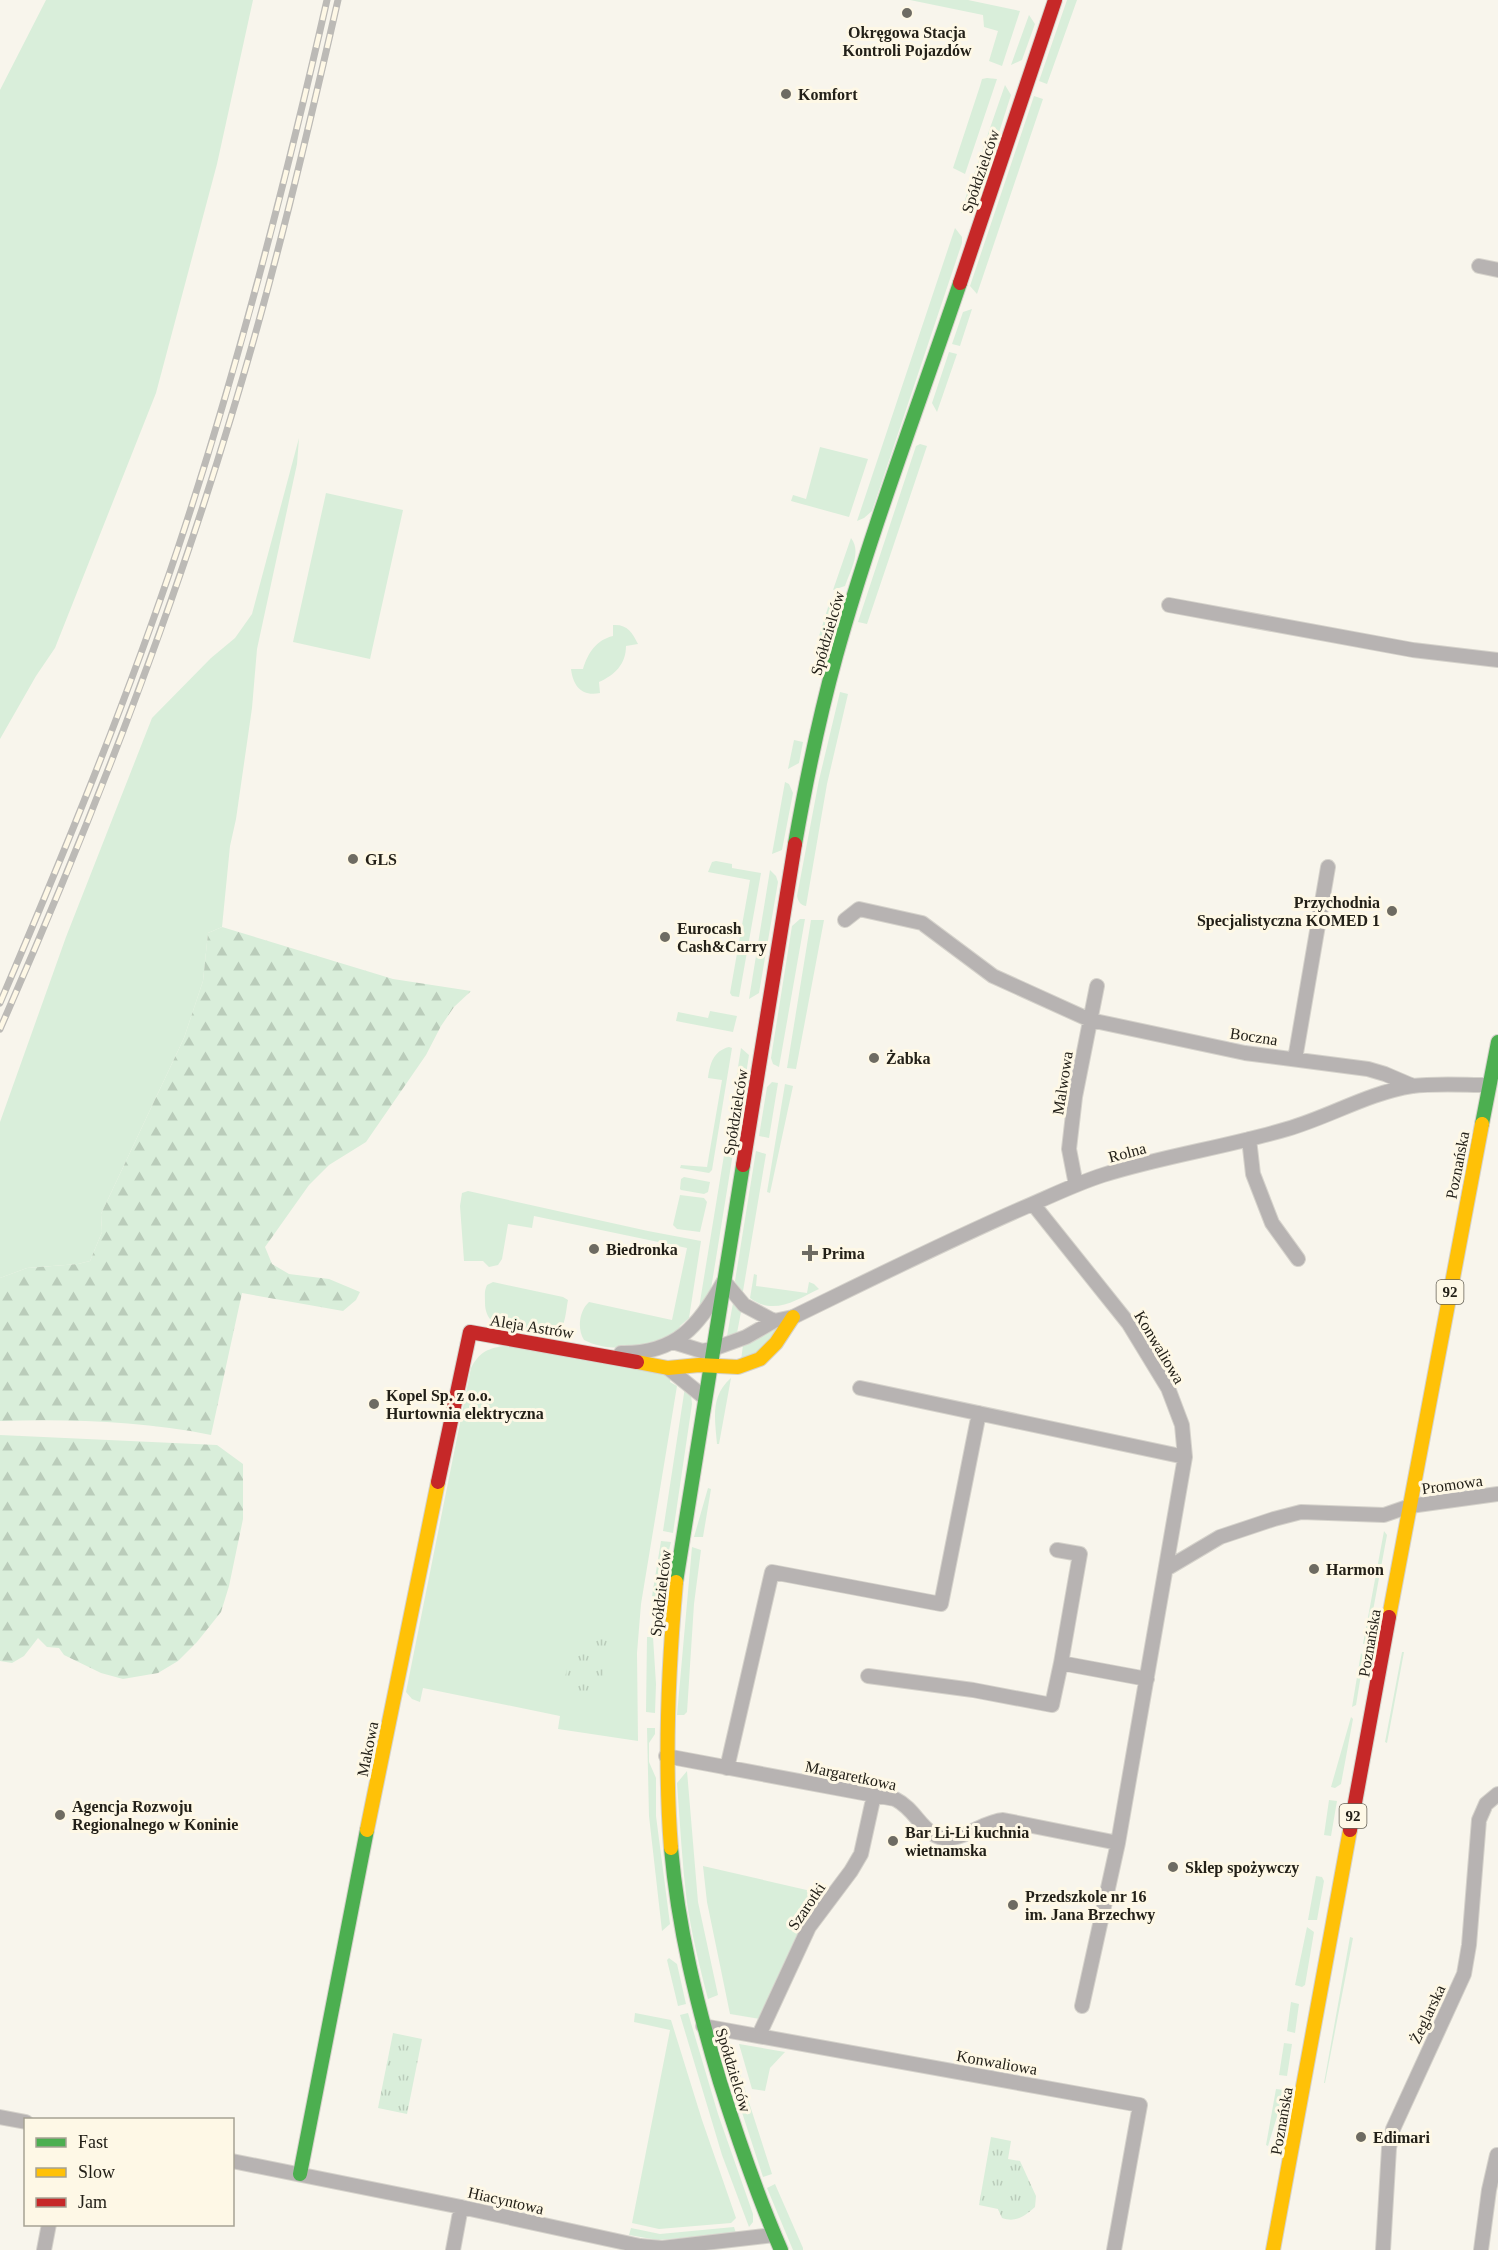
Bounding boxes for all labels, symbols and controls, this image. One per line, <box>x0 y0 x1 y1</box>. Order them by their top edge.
marker: Okręgowa Stacja Kontroli Pojazdów <box>900 6 914 20</box>
place label: Okręgowa Stacja Kontroli Pojazdów <box>842 24 972 60</box>
place label: Komfort <box>798 86 858 103</box>
marker: Komfort <box>779 87 793 101</box>
street label: Spółdzielców <box>958 127 1004 215</box>
street label: Spółdzielców <box>807 589 849 678</box>
place label: GLS <box>365 851 397 868</box>
marker: GLS <box>346 852 360 866</box>
place label: Przychodnia Specjalistyczna KOMED 1 <box>1197 894 1380 930</box>
marker: Przychodnia Specjalistyczna KOMED 1 <box>1385 904 1399 918</box>
place label: Eurocash Cash&Carry <box>677 920 767 956</box>
marker: Eurocash Cash&Carry <box>658 930 672 944</box>
street label: Boczna <box>1229 1024 1279 1049</box>
place label: Żabka <box>886 1049 930 1067</box>
street label: Malwowa <box>1049 1050 1076 1116</box>
marker: Żabka <box>867 1051 881 1065</box>
street label: Spółdzielców <box>720 1067 752 1157</box>
street label: Poznańska <box>1443 1130 1472 1200</box>
street label: Rolna <box>1106 1139 1148 1166</box>
place label: Biedronka <box>606 1241 678 1258</box>
marker: Biedronka <box>587 1242 601 1256</box>
place label: Prima <box>822 1245 865 1262</box>
marker: Prima <box>803 1246 817 1260</box>
road number: 92 <box>1436 1280 1464 1304</box>
street label: Konwaliowa <box>1131 1308 1188 1387</box>
street label: Aleja Astrów <box>489 1311 576 1343</box>
place label: Kopel Sp. z o.o. Hurtownia elektryczna <box>386 1387 544 1423</box>
marker: Kopel Sp. z o.o. Hurtownia elektryczna <box>367 1397 381 1411</box>
street label: Promowa <box>1421 1472 1484 1497</box>
street label: Spółdzielców <box>647 1548 675 1637</box>
place label: Harmon <box>1326 1561 1384 1578</box>
marker: Harmon <box>1307 1562 1321 1576</box>
street label: Poznańska <box>1355 1608 1384 1678</box>
street label: Makowa <box>354 1720 381 1778</box>
street label: Margaretkowa <box>803 1758 898 1794</box>
place label: Agencja Rozwoju Regionalnego w Koninie <box>72 1798 238 1834</box>
road number: 92 <box>1340 1804 1366 1828</box>
marker: Agencja Rozwoju Regionalnego w Koninie <box>53 1808 67 1822</box>
place label: Bar Li-Li kuchnia wietnamska <box>905 1824 1029 1859</box>
marker: Bar Li-Li kuchnia wietnamska <box>886 1834 900 1848</box>
place label: Sklep spożywczy <box>1185 1859 1299 1877</box>
marker: Sklep spożywczy <box>1166 1860 1180 1874</box>
street label: Szarotki <box>784 1879 829 1933</box>
place label: Przedszkole nr 16 im. Jana Brzechwy <box>1025 1888 1155 1924</box>
marker: Przedszkole nr 16 im. Jana Brzechwy <box>1006 1898 1020 1912</box>
street label: Żeglarska <box>1406 1982 1449 2047</box>
street label: Spółdzielców <box>712 2026 755 2115</box>
street label: Konwaliowa <box>955 2047 1039 2078</box>
street label: Poznańska <box>1267 2086 1296 2156</box>
legend <box>24 2118 234 2226</box>
place label: Edimari <box>1373 2129 1430 2146</box>
marker: Edimari <box>1354 2130 1368 2144</box>
text: Fast <box>78 2132 108 2152</box>
text: Slow <box>78 2162 115 2182</box>
street label: Hiacyntowa <box>466 2184 545 2218</box>
text: Jam <box>78 2192 107 2212</box>

